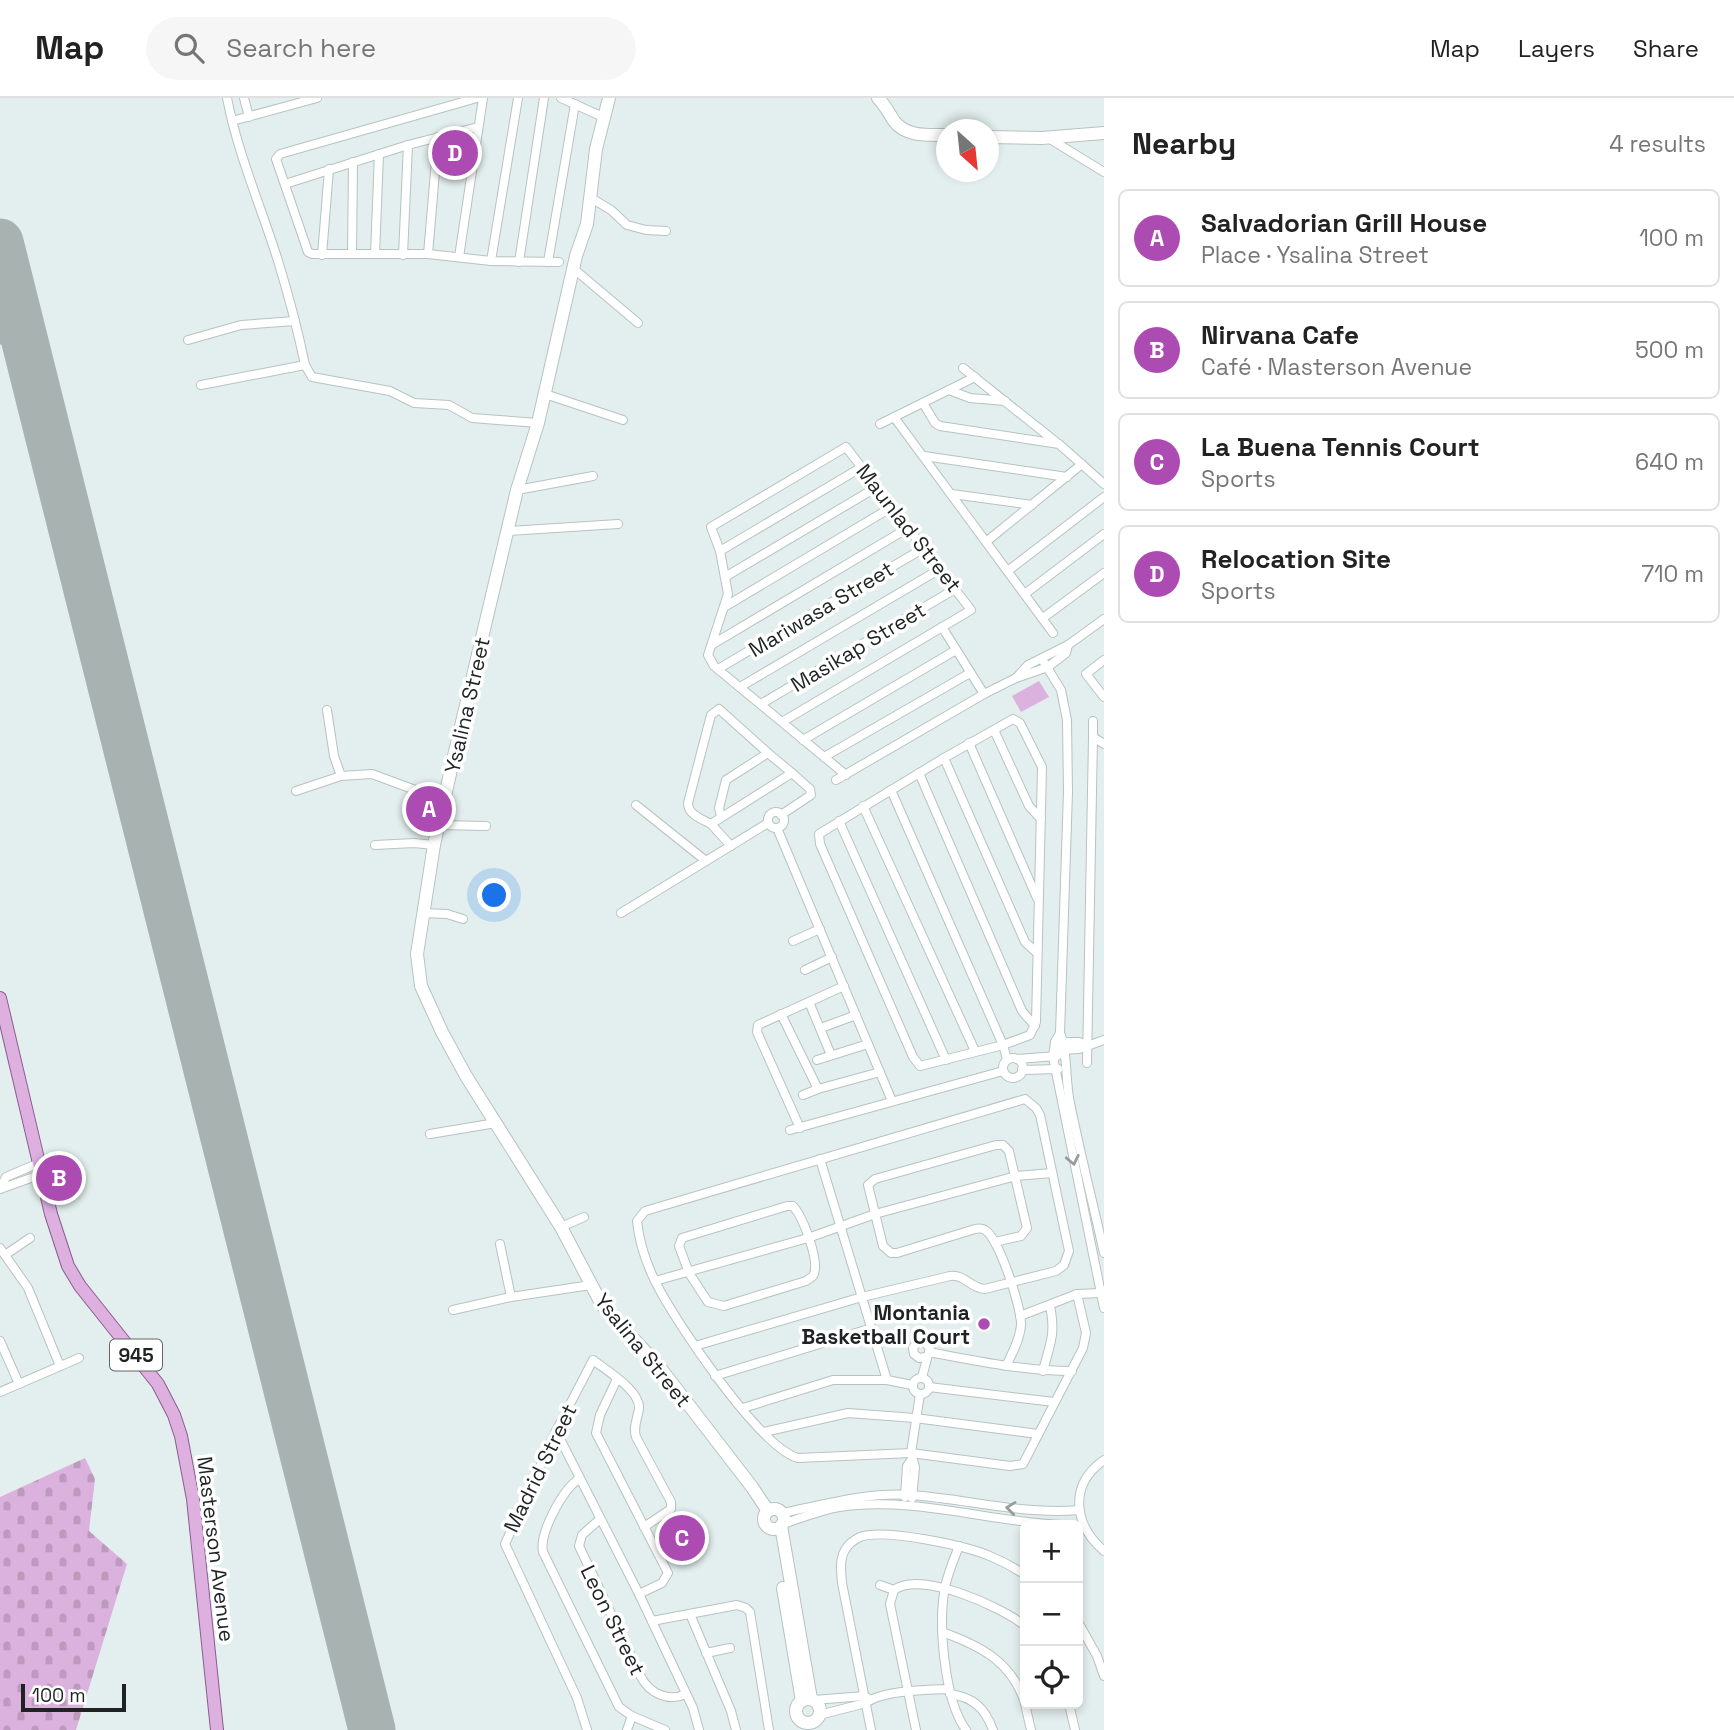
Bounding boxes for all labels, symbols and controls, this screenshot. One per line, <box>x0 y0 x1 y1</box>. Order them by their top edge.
search box <box>146 17 636 80</box>
text: Map <box>35 27 104 69</box>
icon: search <box>170 29 208 67</box>
text: Search here <box>226 31 376 65</box>
text: Map <box>1430 33 1480 64</box>
text: Layers <box>1518 33 1595 64</box>
text: Share <box>1633 33 1699 64</box>
north arrow <box>936 119 999 182</box>
text: Nearby <box>1132 124 1236 163</box>
pin: D <box>432 127 478 179</box>
text: 4 results <box>1609 129 1706 159</box>
text: Salvadorian Grill House <box>1201 206 1487 240</box>
text: A <box>1150 223 1164 253</box>
text: 100 m <box>1639 223 1704 253</box>
text: Place · Ysalina Street <box>1201 240 1429 270</box>
text: Nirvana Cafe <box>1201 318 1359 352</box>
text: B <box>1149 335 1165 365</box>
text: 500 m <box>1635 335 1704 365</box>
text: Café · Masterson Avenue <box>1201 352 1472 382</box>
text: La Buena Tennis Court <box>1201 430 1480 464</box>
text: C <box>1150 447 1164 477</box>
text: 640 m <box>1635 447 1704 477</box>
street label: Maunlad Street <box>850 458 968 598</box>
text: Sports <box>1201 464 1276 494</box>
text: Relocation Site <box>1201 542 1391 576</box>
street label: Mariwasa Street <box>744 555 898 663</box>
text: D <box>1149 559 1165 589</box>
text: 710 m <box>1641 559 1704 589</box>
text: Sports <box>1201 576 1276 606</box>
street label: Masikap Street <box>786 596 930 698</box>
street label: Ysalina Street <box>438 634 496 776</box>
pin: A <box>406 783 452 835</box>
your location <box>477 878 511 912</box>
pin: B <box>36 1152 82 1204</box>
one-way arrow <box>1064 1154 1079 1166</box>
street label: Ysalina Street <box>589 1287 697 1413</box>
place label: Montania Basketball Court <box>801 1299 970 1350</box>
marker: Montania Basketball Court <box>976 1316 992 1332</box>
road number: 945 <box>110 1340 162 1371</box>
street label: Madrid Street <box>497 1399 583 1537</box>
street label: Masterson Avenue <box>191 1455 241 1643</box>
one-way arrow <box>1005 1501 1017 1516</box>
pin: C <box>659 1512 705 1564</box>
map controls <box>1020 1520 1083 1709</box>
button: + <box>1020 1520 1083 1583</box>
street label: Leon Street <box>575 1560 651 1680</box>
button: − <box>1020 1583 1083 1646</box>
button: locate <box>1020 1646 1083 1709</box>
scale bar <box>21 1681 126 1713</box>
text: 100 m <box>32 1683 86 1708</box>

